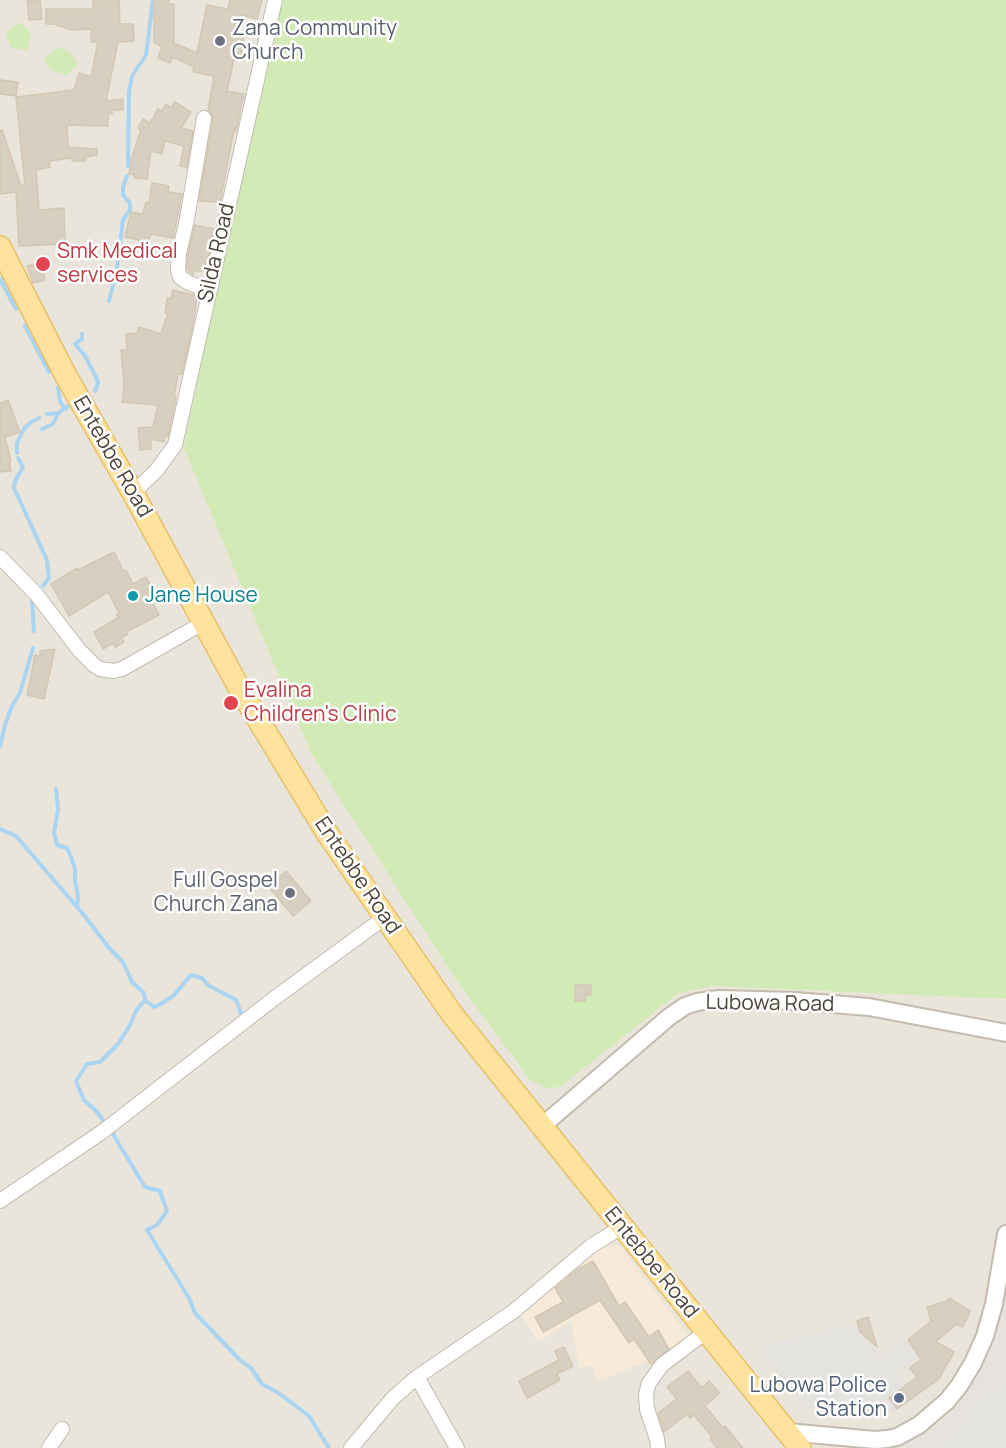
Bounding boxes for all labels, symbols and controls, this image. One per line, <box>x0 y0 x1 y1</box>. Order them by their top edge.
place label: Zana Community Church <box>232 16 397 66</box>
marker: Zana Community Church <box>213 34 227 48</box>
street label: Silda Road <box>193 201 241 305</box>
place label: Smk Medical services <box>57 239 178 289</box>
marker: Smk Medical services <box>34 255 52 273</box>
street label: Entebbe Road <box>67 392 157 522</box>
place label: Jane House <box>145 583 258 609</box>
marker: Jane House <box>126 589 140 603</box>
place label: Evalina Children's Clinic <box>244 678 397 728</box>
marker: Evalina Children's Clinic <box>222 694 240 712</box>
street label: Entebbe Road <box>309 813 405 939</box>
place label: Full Gospel Church Zana <box>154 868 278 918</box>
marker: Full Gospel Church Zana <box>283 886 297 900</box>
street label: Lubowa Road <box>705 990 835 1018</box>
street label: Entebbe Road <box>598 1202 704 1324</box>
place label: Lubowa Police Station <box>750 1373 887 1423</box>
marker: Lubowa Police Station <box>892 1391 906 1405</box>

